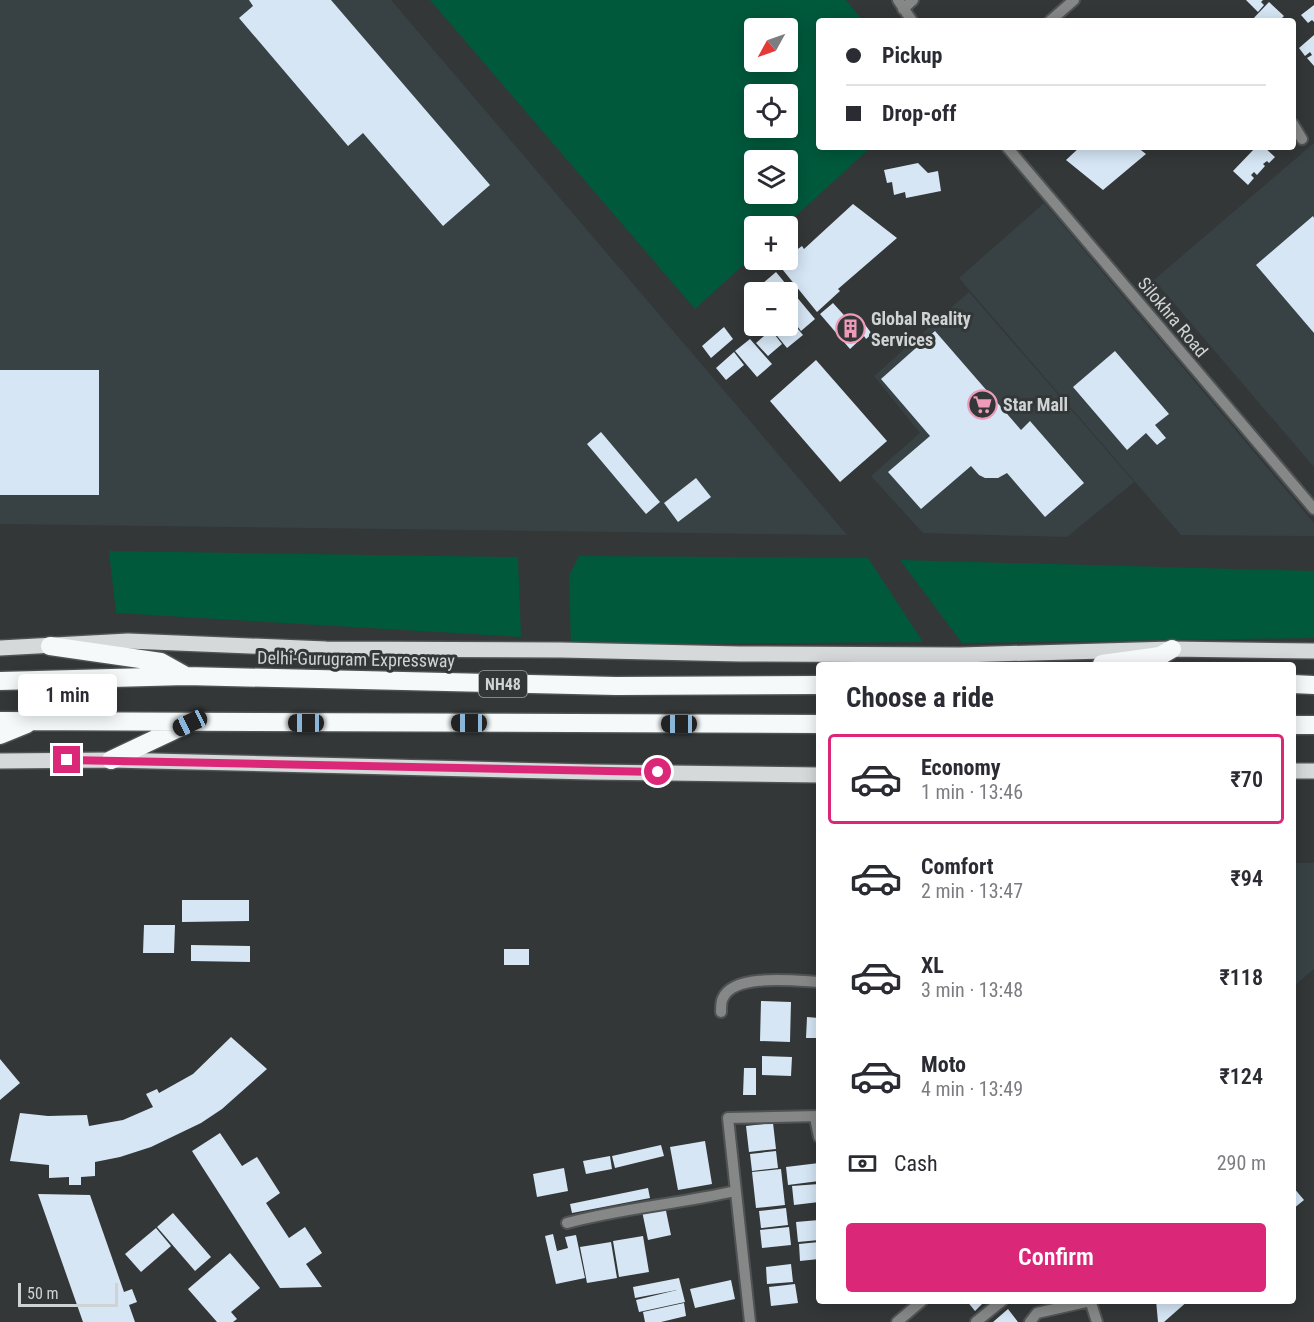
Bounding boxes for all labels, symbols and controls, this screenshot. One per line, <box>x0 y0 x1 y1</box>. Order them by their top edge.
north arrow <box>744 18 798 72</box>
map controls <box>744 18 798 336</box>
text: Pickup <box>882 43 942 68</box>
button: locate <box>744 84 798 138</box>
text: Drop-off <box>882 101 956 126</box>
button: layers <box>744 150 798 204</box>
button: + <box>744 216 798 270</box>
street label: Silokhra Road <box>1134 273 1212 361</box>
button: − <box>744 282 798 336</box>
place label: Global Reality Services <box>871 308 971 350</box>
building icon: Global Reality Services <box>834 312 866 344</box>
supermarket icon: Star Mall <box>966 388 998 420</box>
place label: Star Mall <box>1003 394 1068 415</box>
street label: Delhi-Gurugram Expressway <box>257 647 455 671</box>
road number: NH48 <box>479 671 527 697</box>
callout: 1 min <box>17 673 116 715</box>
text: Choose a ride <box>846 682 994 714</box>
text: 1 min <box>45 683 90 707</box>
car <box>170 707 210 739</box>
car <box>288 714 324 732</box>
car <box>451 714 487 732</box>
car <box>661 715 697 733</box>
route end <box>53 746 80 773</box>
icon: car <box>849 752 903 806</box>
text: Economy <box>921 755 1001 780</box>
route start <box>644 758 671 785</box>
text: ₹70 <box>1231 767 1263 792</box>
text: 1 min · 13:46 <box>921 780 1023 804</box>
icon: car <box>849 851 903 905</box>
text: Comfort <box>921 854 994 879</box>
text: ₹94 <box>1231 866 1263 891</box>
text: 2 min · 13:47 <box>921 879 1023 903</box>
icon: car <box>849 950 903 1004</box>
text: XL <box>921 953 944 978</box>
text: ₹118 <box>1219 965 1263 990</box>
text: 3 min · 13:48 <box>921 978 1023 1002</box>
icon: car <box>849 1049 903 1103</box>
text: Moto <box>921 1052 966 1077</box>
text: ₹124 <box>1219 1064 1263 1089</box>
text: 4 min · 13:49 <box>921 1077 1023 1101</box>
icon: cash <box>846 1147 879 1180</box>
text: Cash <box>894 1151 938 1176</box>
text: 290 m <box>1217 1151 1266 1175</box>
button: Confirm <box>846 1223 1266 1292</box>
scale bar <box>18 1280 118 1308</box>
text: 50 m <box>27 1284 59 1303</box>

